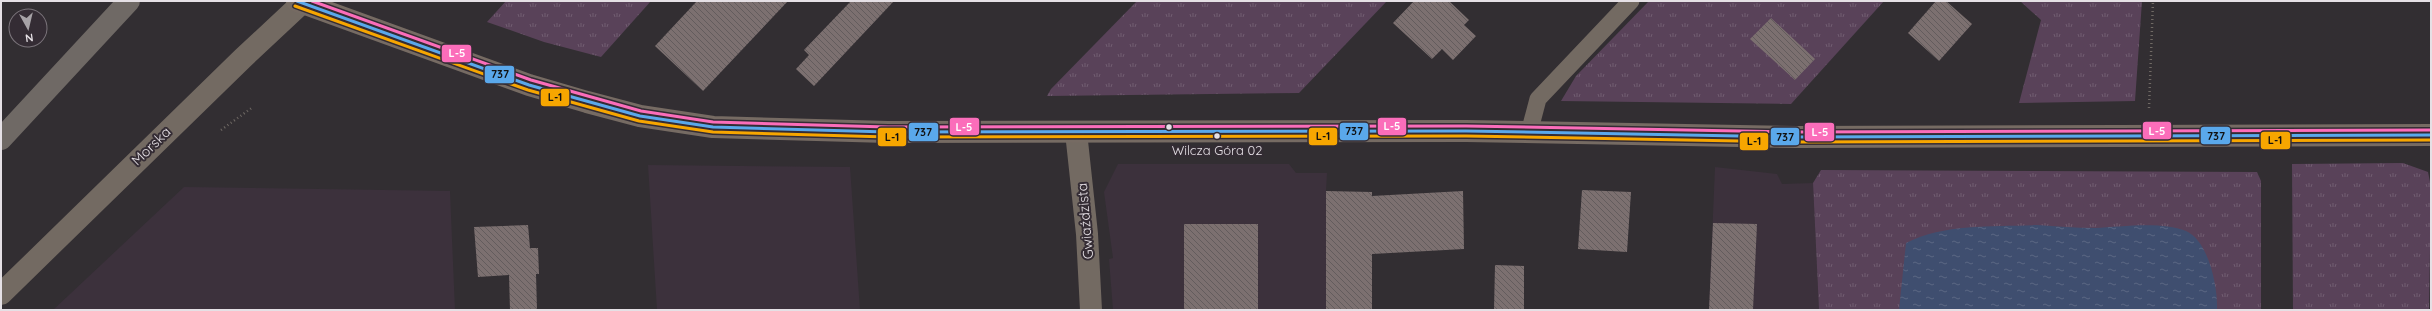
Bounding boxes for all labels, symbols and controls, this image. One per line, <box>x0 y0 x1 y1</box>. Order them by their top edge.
north arrow <box>8 8 48 48</box>
text: N <box>24 30 34 45</box>
line badge: L-5 <box>441 44 472 63</box>
text: L-5 <box>449 46 465 60</box>
line badge: 737 <box>484 65 515 84</box>
text: 737 <box>491 67 509 81</box>
line badge: L-1 <box>540 88 570 107</box>
text: L-1 <box>548 90 562 104</box>
line badge: L-5 <box>949 117 980 136</box>
line badge: L-5 <box>1377 117 1407 136</box>
text: L-5 <box>1384 119 1400 133</box>
text: L-5 <box>956 120 972 134</box>
line badge: L-5 <box>2142 121 2172 140</box>
line badge: 737 <box>908 122 939 142</box>
unlabelled marker <box>1164 122 1174 132</box>
line badge: 737 <box>1339 122 1369 141</box>
line badge: L-5 <box>1804 122 1835 142</box>
street label: Morska <box>128 123 174 169</box>
text: 737 <box>1345 124 1363 138</box>
text: L-5 <box>2149 124 2165 138</box>
text: 737 <box>914 125 932 139</box>
text: L-5 <box>1812 125 1828 139</box>
line badge: 737 <box>2200 126 2231 145</box>
line badge: L-1 <box>877 127 907 147</box>
line badge: L-1 <box>1308 127 1338 146</box>
line badge: 737 <box>1770 127 1800 146</box>
text: L-1 <box>1316 129 1330 143</box>
text: 737 <box>2207 129 2225 143</box>
text: L-1 <box>885 130 899 144</box>
text: 737 <box>1776 130 1794 144</box>
marker: Wilcza Góra 02 <box>1212 131 1222 141</box>
line badge: L-1 <box>2260 131 2291 150</box>
line badge: L-1 <box>1739 132 1769 151</box>
text: L-1 <box>2268 133 2282 147</box>
text: L-1 <box>1747 134 1761 148</box>
place label: Wilcza Góra 02 <box>1172 142 1262 158</box>
street label: Gwiaździsta <box>1073 182 1097 260</box>

